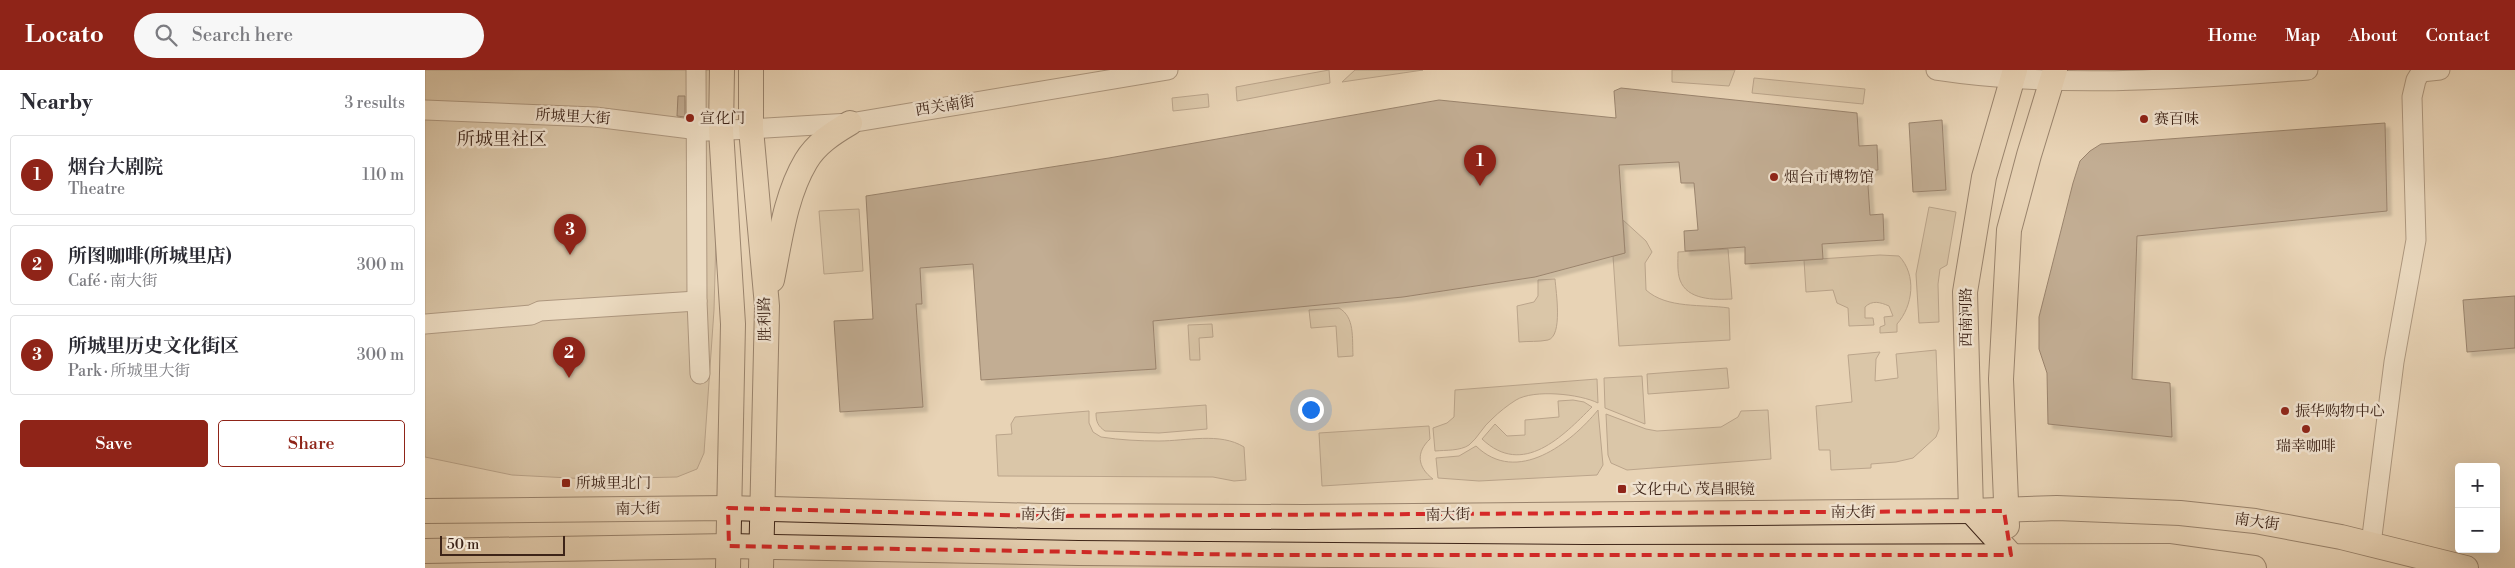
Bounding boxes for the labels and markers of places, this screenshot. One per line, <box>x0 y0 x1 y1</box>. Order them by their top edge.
place label: 宣化门 <box>700 109 745 128</box>
place label: 赛百味 <box>2154 110 2199 129</box>
marker: 宣化门 <box>684 112 696 124</box>
marker: 赛百味 <box>2138 113 2150 125</box>
pin: 1 <box>1464 145 1496 186</box>
place label: 烟台市博物馆 <box>1784 168 1874 187</box>
marker: 烟台市博物馆 <box>1768 171 1780 183</box>
pin: 3 <box>554 214 586 255</box>
pin: 2 <box>553 337 585 378</box>
place label: 振华购物中心 <box>2295 402 2385 421</box>
marker: 振华购物中心 <box>2279 405 2291 417</box>
marker: 瑞幸咖啡 <box>2300 423 2312 435</box>
place label: 瑞幸咖啡 <box>2276 437 2336 456</box>
place label: 所城里北门 <box>576 474 651 493</box>
marker: 所城里北门 <box>560 477 572 489</box>
place label: 文化中心 茂昌眼镜 <box>1632 480 1755 499</box>
marker: 文化中心 茂昌眼镜 <box>1616 483 1628 495</box>

